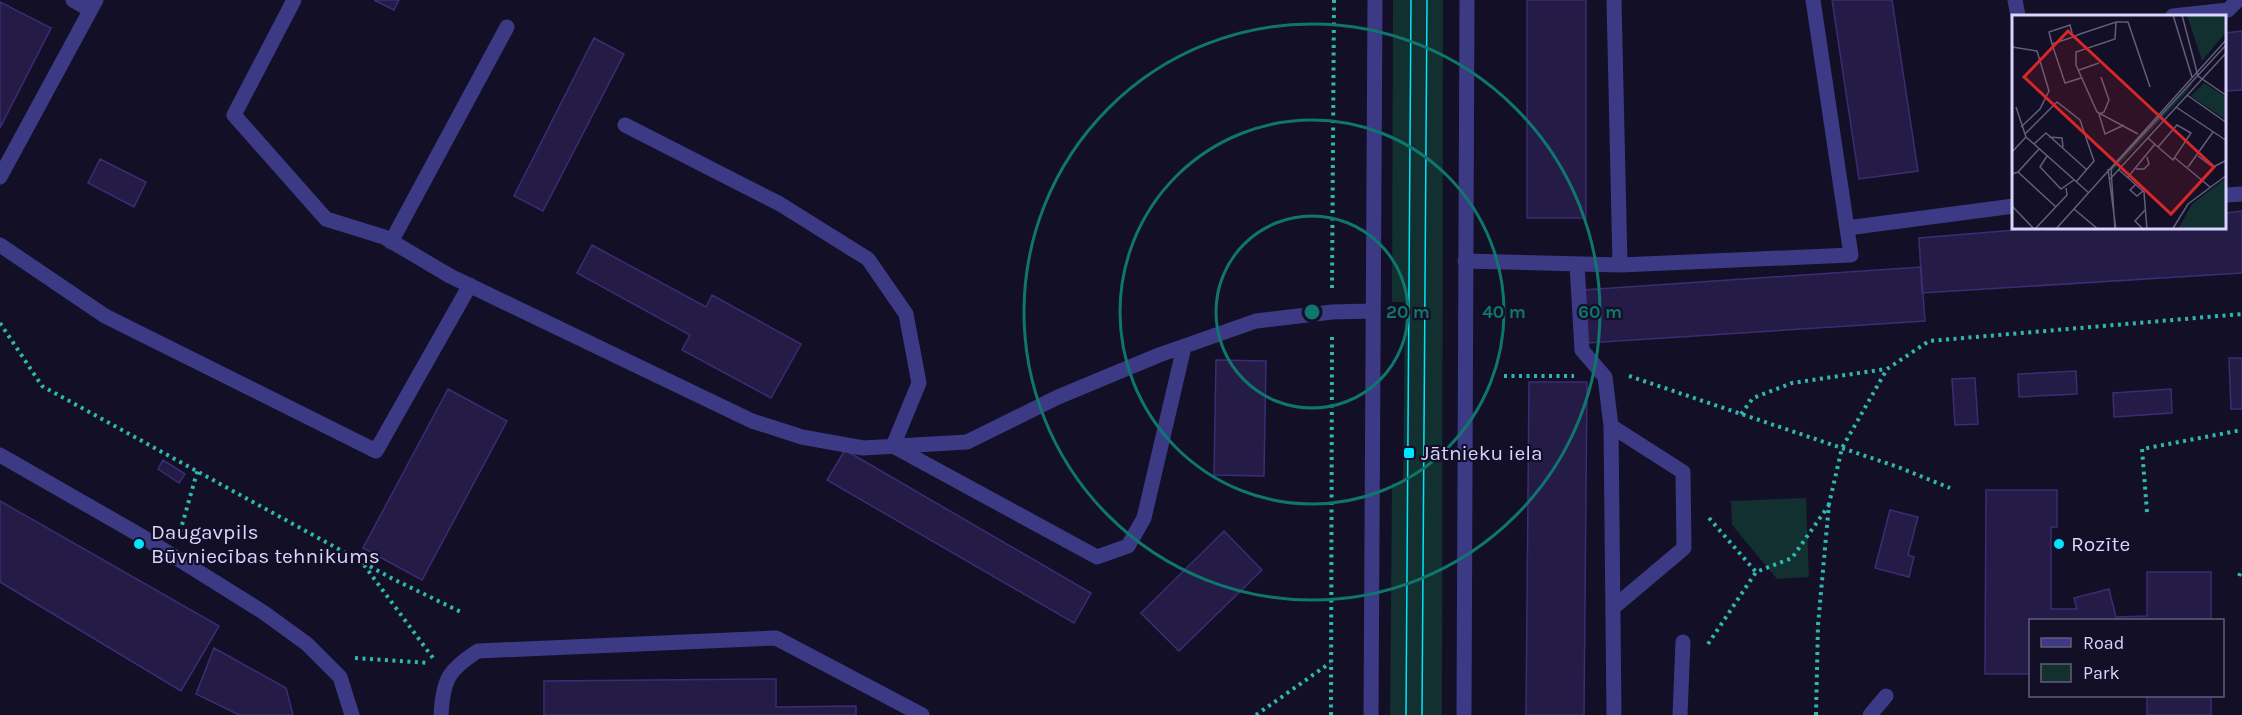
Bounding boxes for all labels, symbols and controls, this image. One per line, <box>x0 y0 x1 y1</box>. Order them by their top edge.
inset map <box>2012 15 2227 230</box>
text: 20 m <box>1386 301 1430 323</box>
text: 40 m <box>1482 301 1526 323</box>
text: 60 m <box>1578 301 1622 323</box>
centre of rings <box>1302 302 1322 322</box>
place label: Jātnieku iela <box>1421 441 1543 465</box>
marker: Jātnieku iela <box>1402 446 1416 460</box>
place label: Daugavpils Būvniecības tehnikums <box>151 520 380 568</box>
place label: Rozīte <box>2071 532 2130 556</box>
marker: Daugavpils Būvniecības tehnikums <box>132 537 146 551</box>
marker: Rozīte <box>2052 537 2066 551</box>
legend <box>2029 619 2224 697</box>
text: Road <box>2083 632 2124 654</box>
text: Park <box>2083 662 2120 684</box>

